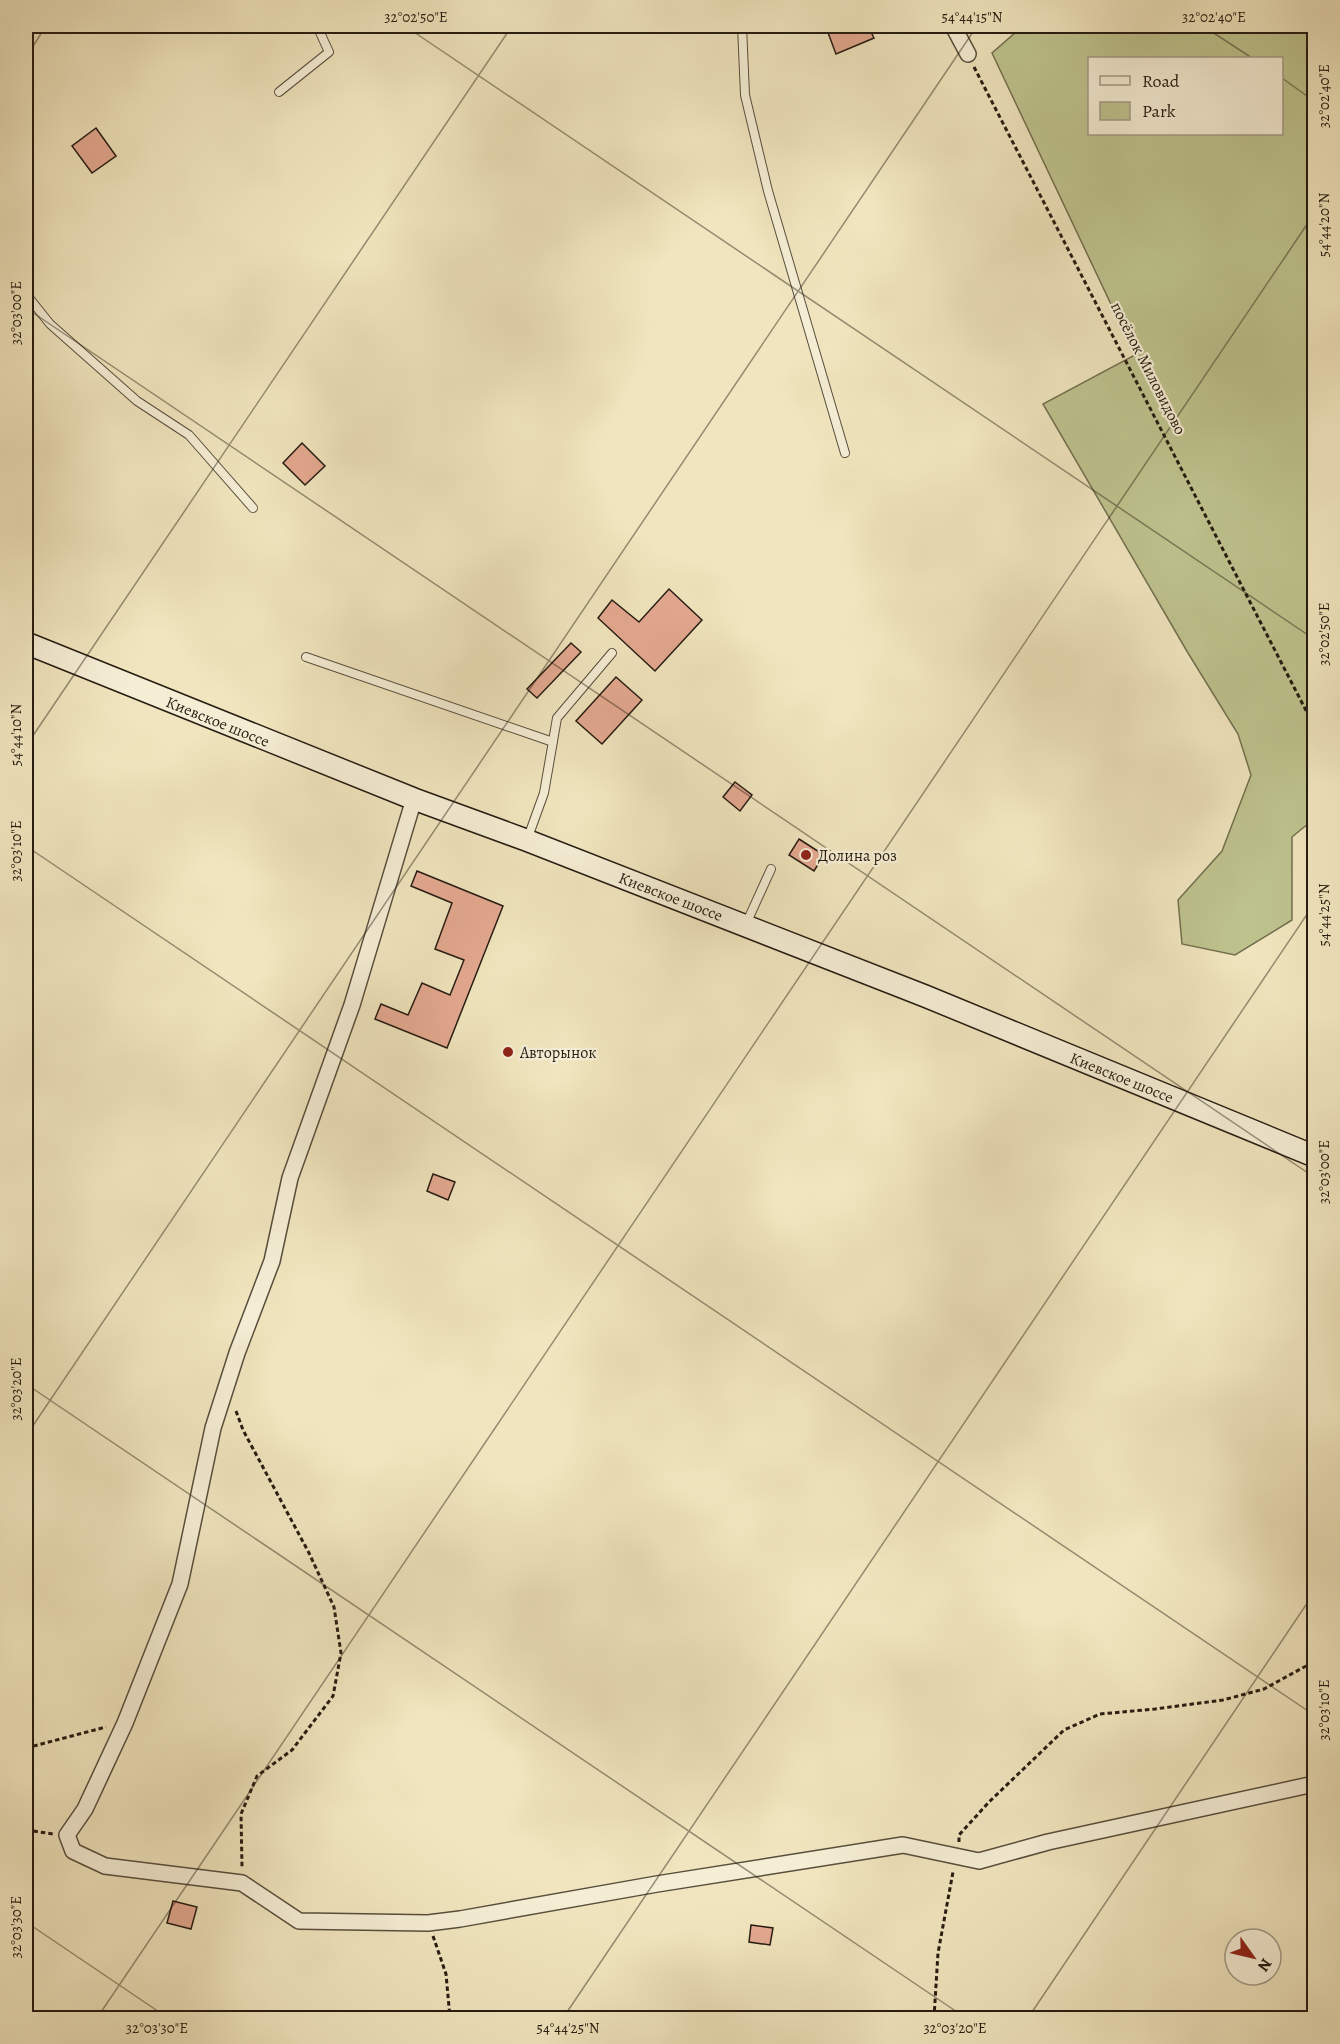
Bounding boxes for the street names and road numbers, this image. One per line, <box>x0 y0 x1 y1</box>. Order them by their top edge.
street label: посёлок Миловидово <box>1105 298 1191 439</box>
street label: Киевское шоссе <box>163 691 273 753</box>
street label: Киевское шоссе <box>615 867 726 927</box>
street label: Киевское шоссе <box>1067 1047 1177 1109</box>

